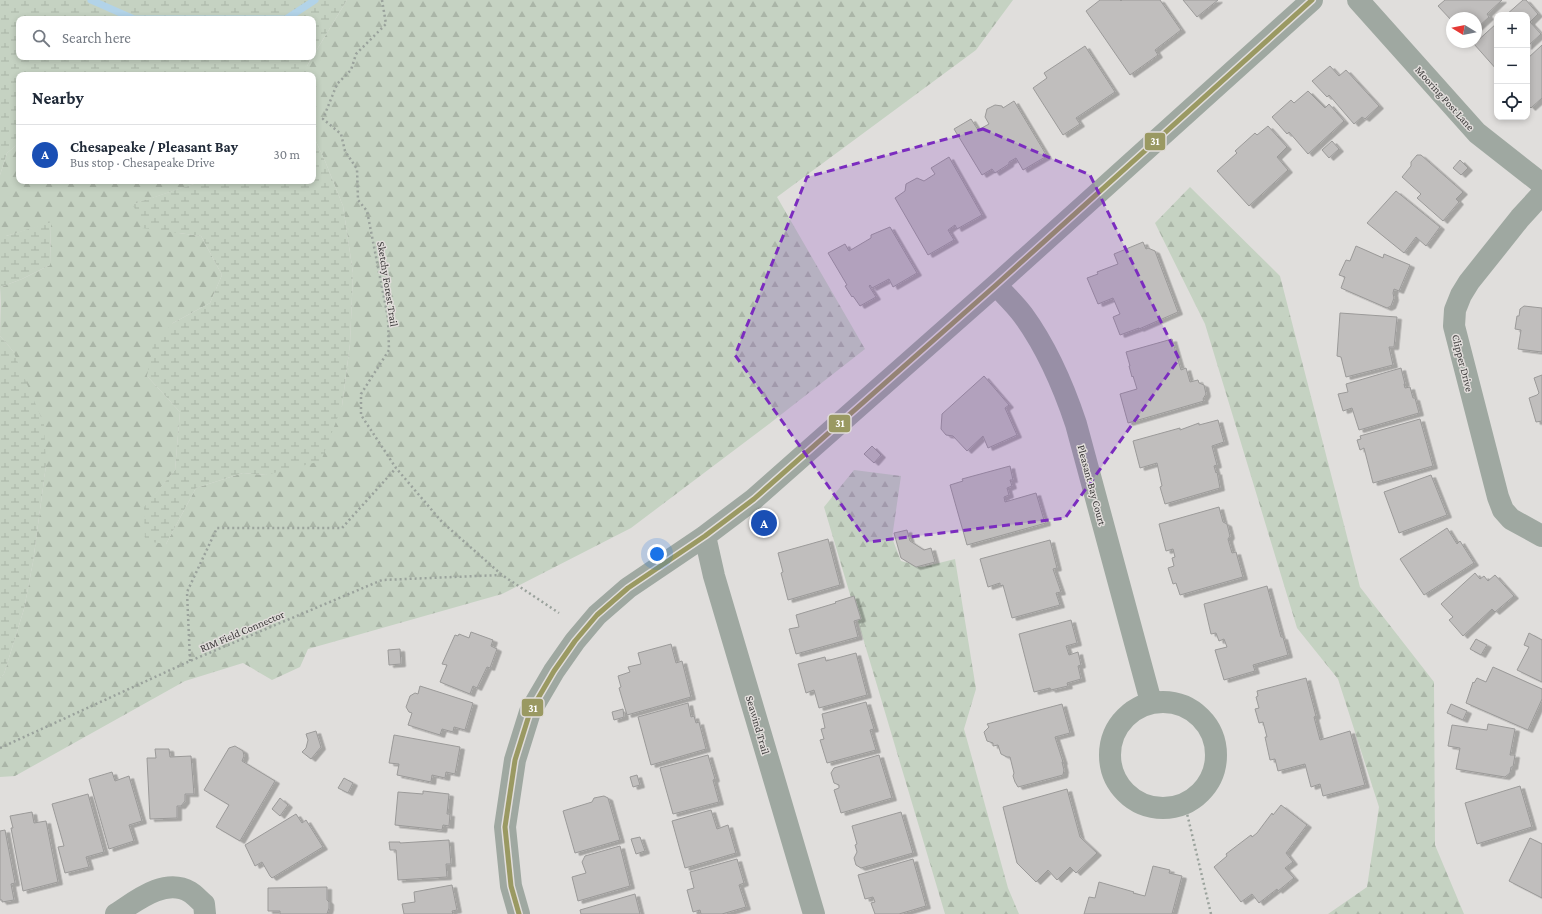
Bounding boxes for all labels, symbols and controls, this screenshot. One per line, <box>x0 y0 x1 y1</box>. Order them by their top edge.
north arrow <box>1446 12 1482 48</box>
map controls <box>1494 12 1530 120</box>
button: + <box>1494 12 1530 48</box>
search box <box>16 16 316 60</box>
icon: search <box>30 27 52 49</box>
text: Search here <box>62 30 131 46</box>
button: − <box>1494 48 1530 84</box>
street label: Mooring Post Lane <box>1412 63 1477 133</box>
button: locate <box>1494 84 1530 120</box>
text: Nearby <box>32 89 84 108</box>
line badge: 31 <box>1144 132 1166 151</box>
text: 31 <box>1150 135 1160 147</box>
text: Chesapeake / Pleasant Bay <box>70 139 238 155</box>
text: A <box>41 147 49 162</box>
text: 30 m <box>274 147 300 162</box>
text: Bus stop · Chesapeake Drive <box>70 155 215 170</box>
street label: Sketchy Forest Trail <box>374 241 401 328</box>
street label: Clipper Drive <box>1449 333 1476 393</box>
line badge: 31 <box>828 414 851 433</box>
text: 31 <box>835 417 845 429</box>
street label: Pleasant Bay Court <box>1075 443 1109 527</box>
pin: A <box>751 508 777 538</box>
your location <box>647 544 667 564</box>
street label: RIM Field Connector <box>198 608 286 654</box>
street label: Seawind Trail <box>744 694 772 756</box>
line badge: 31 <box>521 698 544 717</box>
text: 31 <box>528 702 538 714</box>

